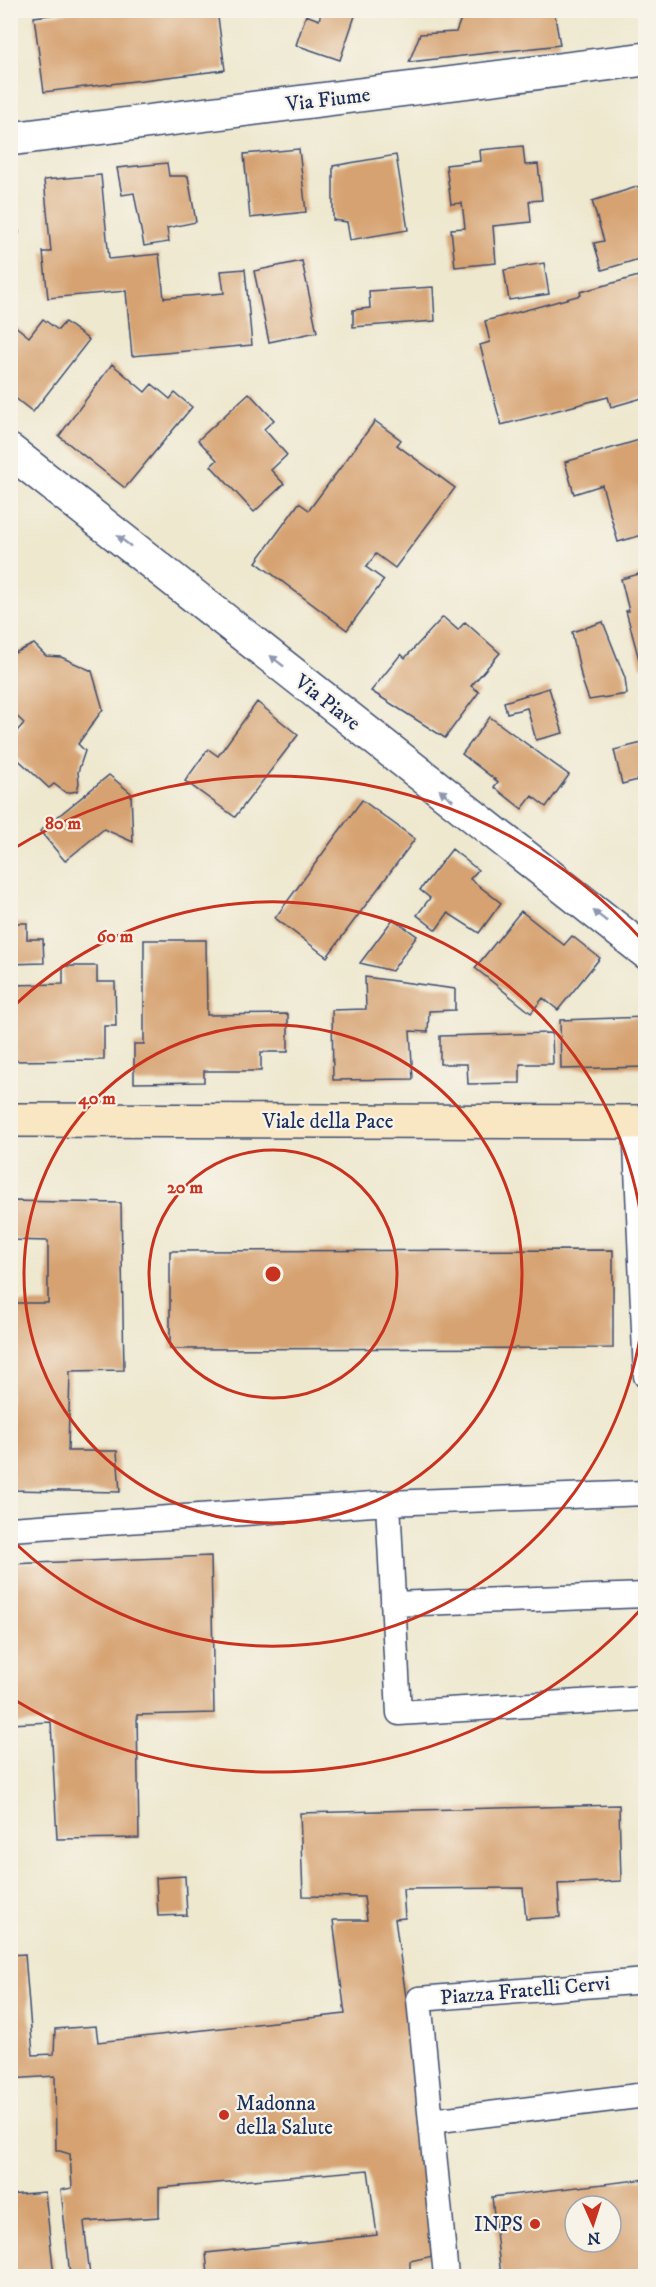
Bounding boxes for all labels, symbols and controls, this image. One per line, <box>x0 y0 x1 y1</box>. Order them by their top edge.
street label: Via Fiume <box>283 82 372 118</box>
one-way arrow <box>116 534 132 547</box>
one-way arrow <box>269 655 285 668</box>
street label: Via Piave <box>289 668 366 737</box>
one-way arrow <box>439 790 454 802</box>
text: 80 m <box>45 813 82 835</box>
one-way arrow <box>592 910 607 922</box>
text: 60 m <box>97 926 134 948</box>
text: 40 m <box>77 1088 116 1110</box>
street label: Viale della Pace <box>262 1109 394 1135</box>
text: 20 m <box>167 1177 203 1199</box>
centre of rings <box>263 1264 283 1284</box>
street label: Piazza Fratelli Cervi <box>439 1971 611 2011</box>
place label: Madonna della Salute <box>236 2091 333 2141</box>
marker: Madonna della Salute <box>217 2108 231 2122</box>
north arrow <box>563 2194 623 2254</box>
place label: INPS <box>474 2212 523 2238</box>
marker: INPS <box>528 2217 542 2231</box>
text: N <box>587 2228 601 2248</box>

